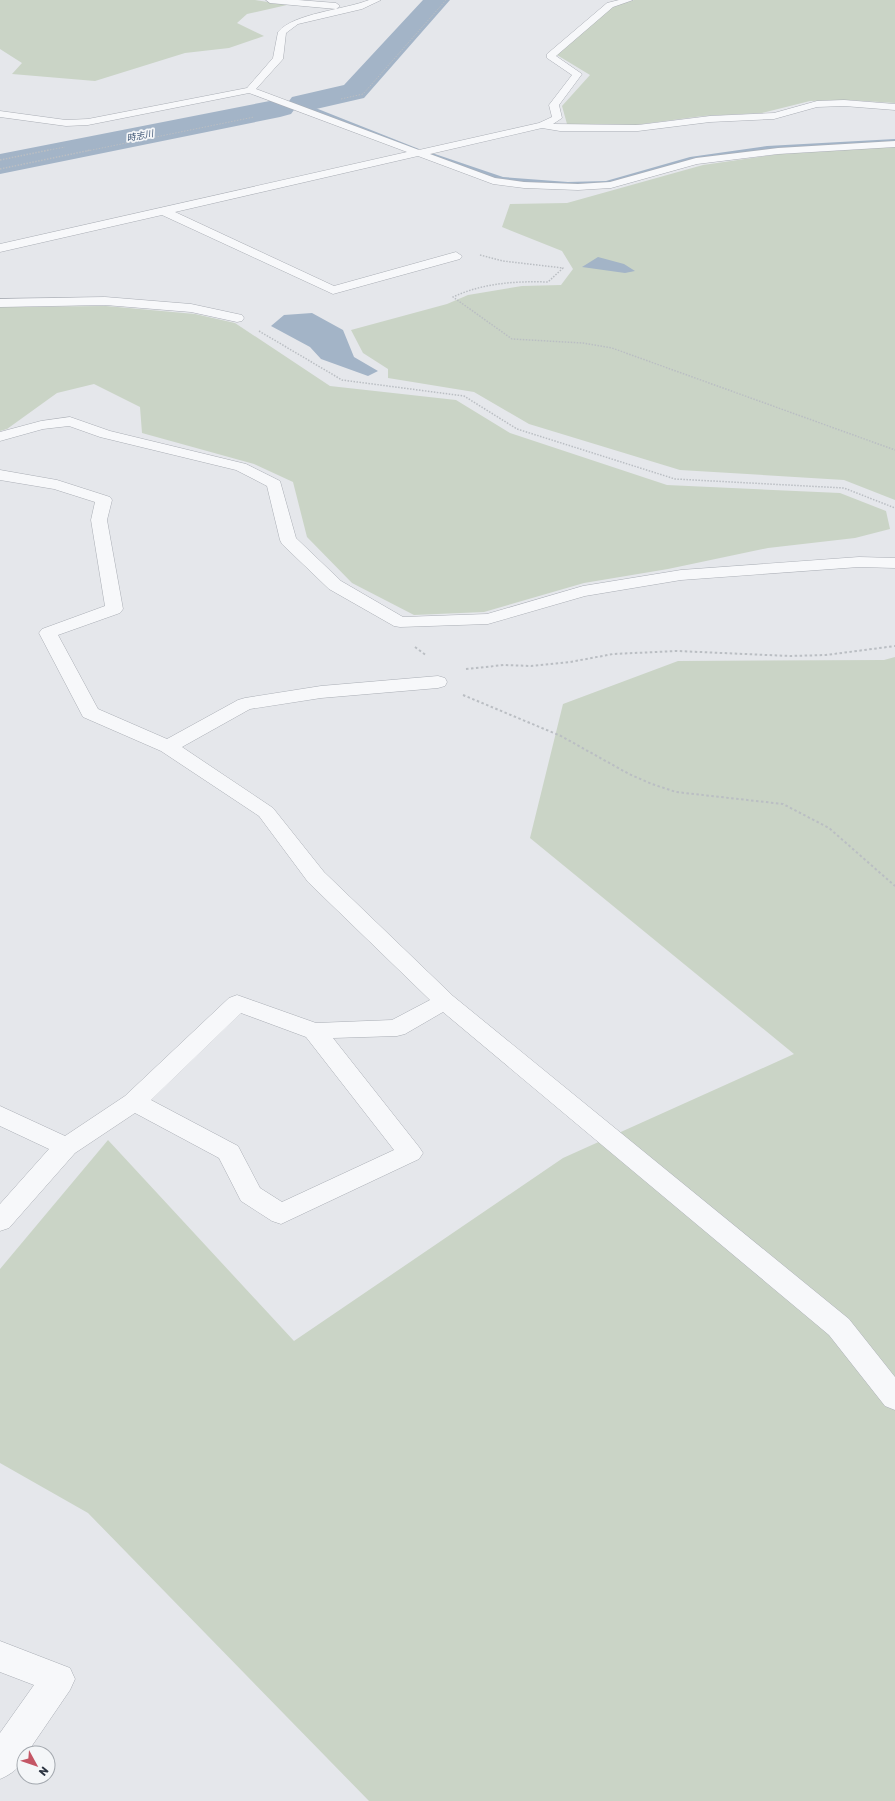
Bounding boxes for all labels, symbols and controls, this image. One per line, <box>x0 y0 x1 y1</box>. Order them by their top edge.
water label: 時志川 <box>126 128 155 143</box>
north arrow <box>16 1745 56 1785</box>
text: N <box>36 1764 51 1778</box>

